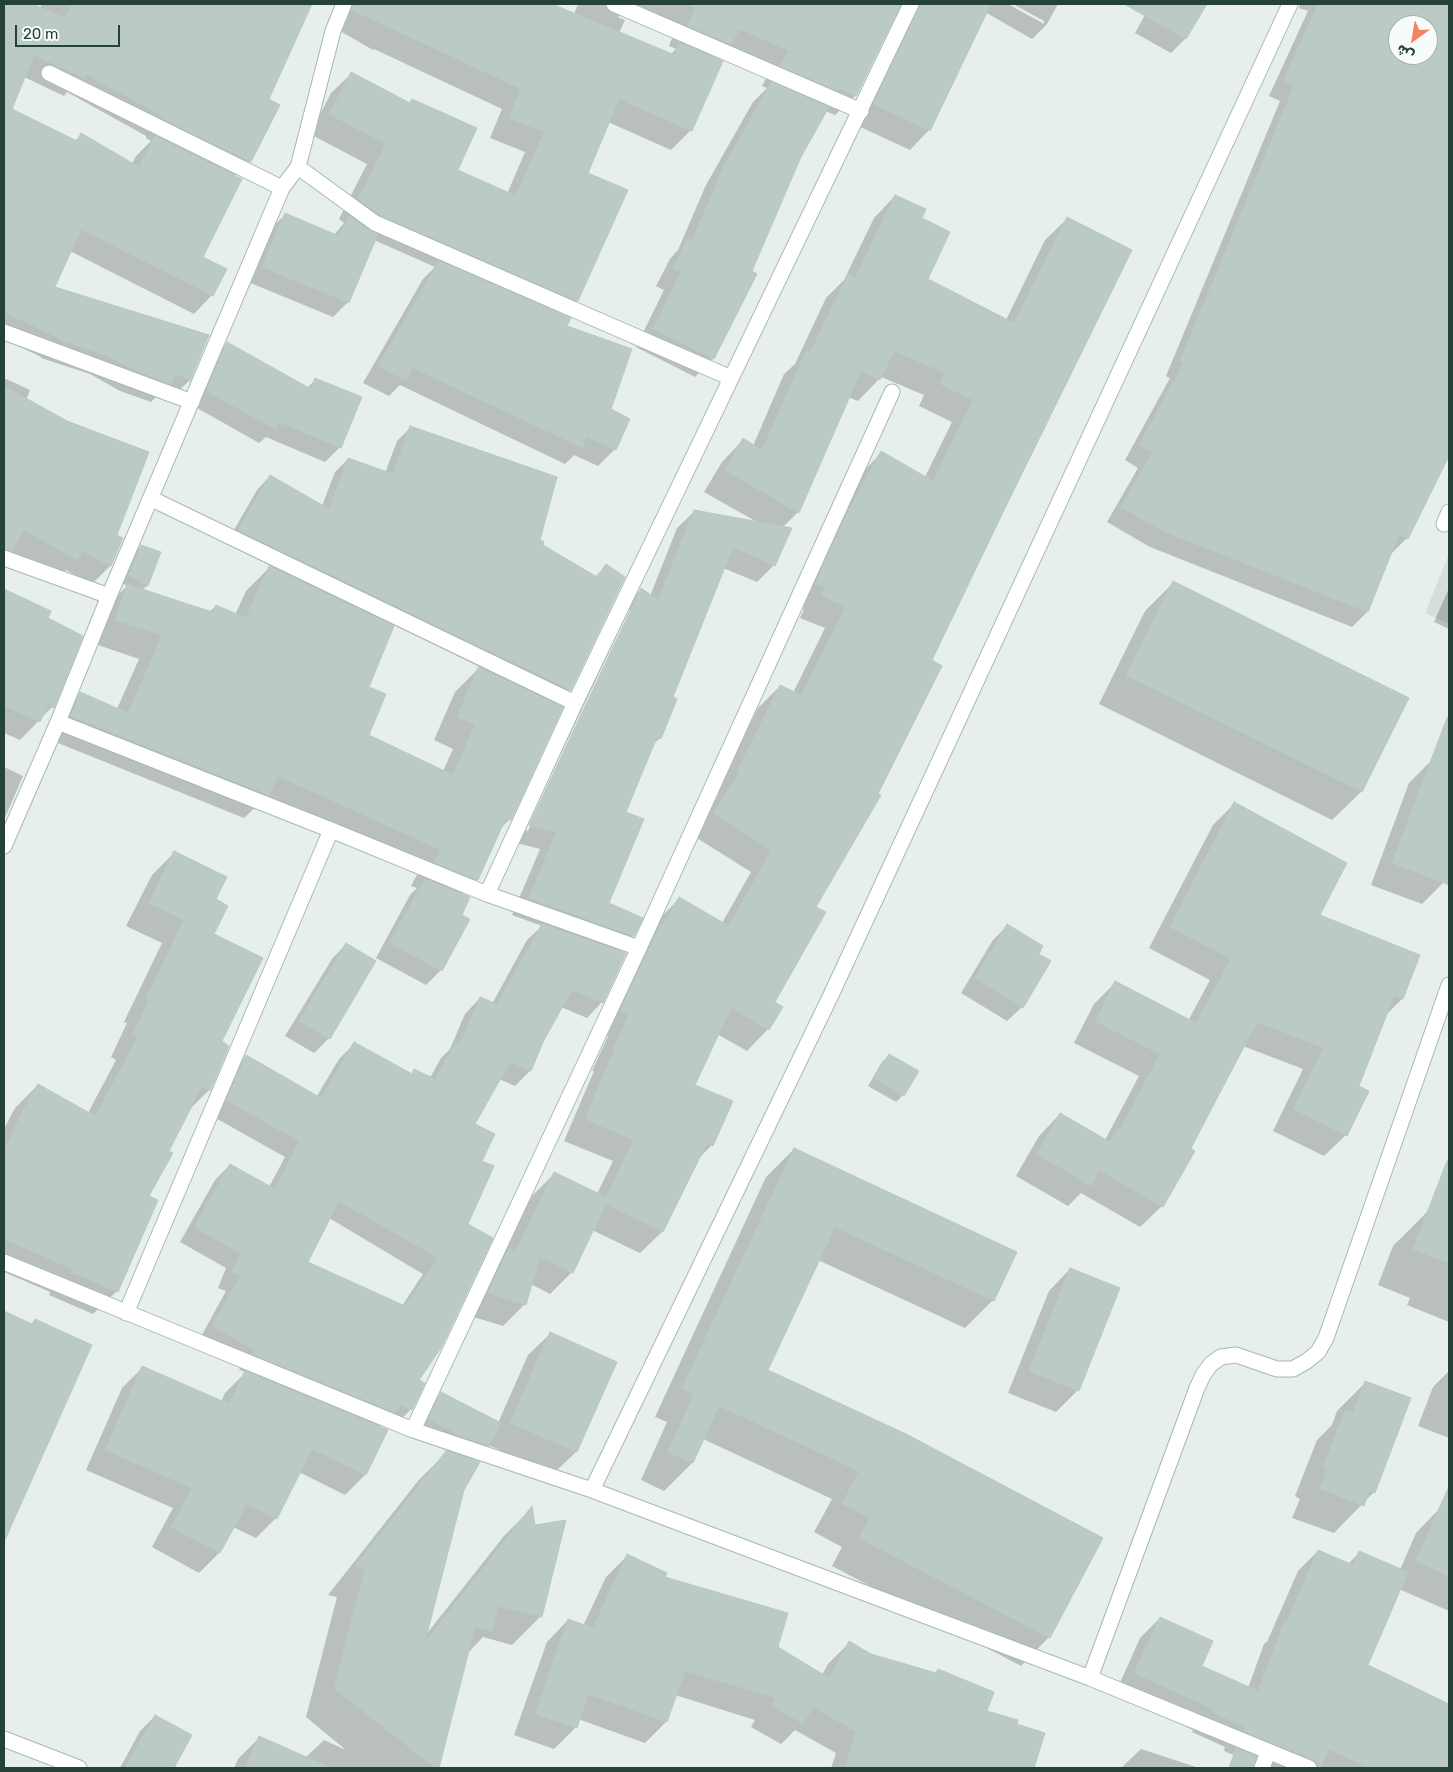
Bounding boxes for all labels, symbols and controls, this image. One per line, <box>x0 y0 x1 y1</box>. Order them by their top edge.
scale bar <box>18 15 122 47</box>
north arrow <box>1388 15 1438 65</box>
text: 20 m <box>23 25 58 43</box>
text: ش <box>1393 40 1417 64</box>

